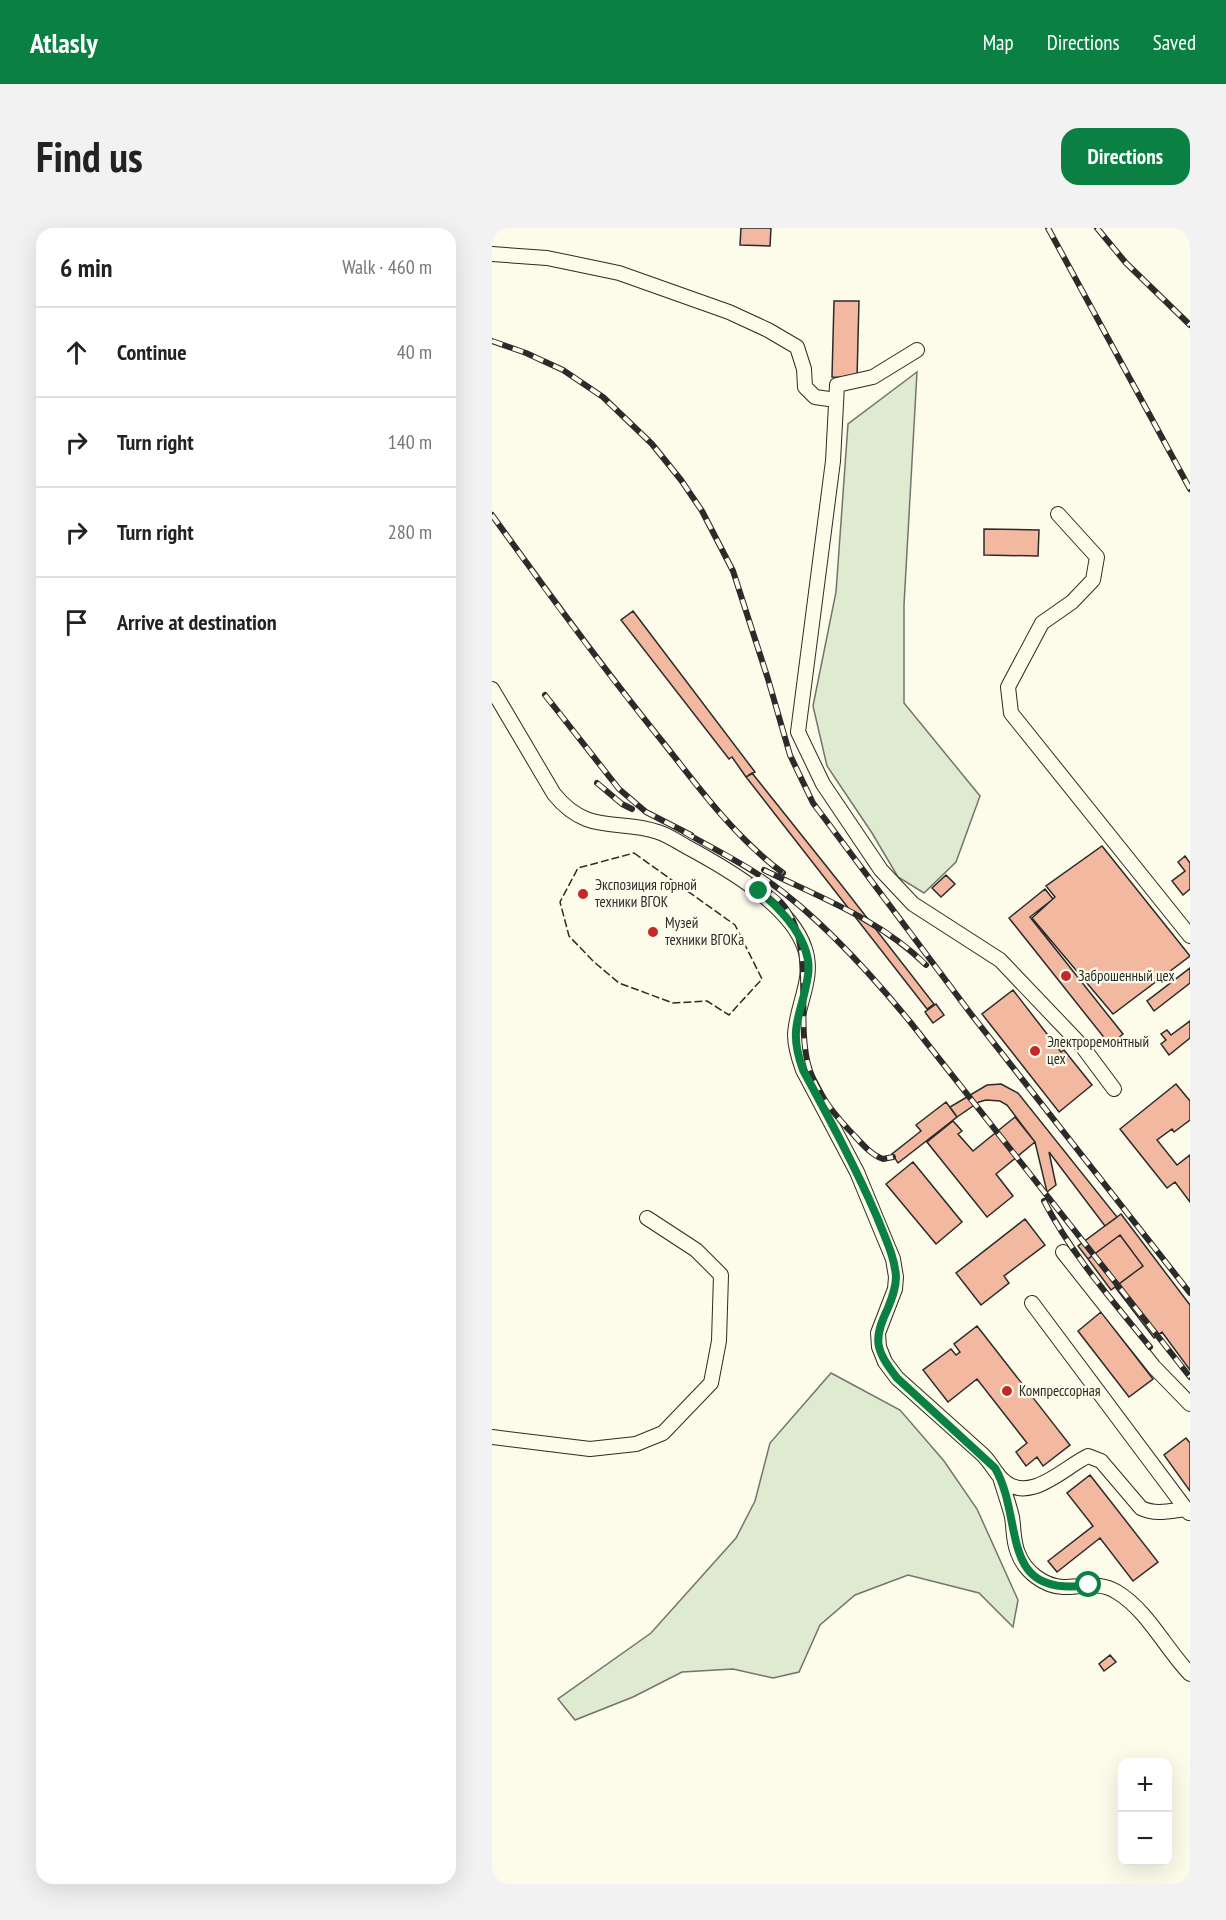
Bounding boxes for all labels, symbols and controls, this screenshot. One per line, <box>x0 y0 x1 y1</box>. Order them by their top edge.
text: Atlasly <box>30 24 98 61</box>
text: Map <box>983 29 1014 56</box>
text: Directions <box>1047 29 1120 56</box>
text: Saved <box>1153 29 1196 56</box>
button: Directions <box>1061 128 1190 185</box>
text: Find us <box>36 129 143 184</box>
text: 6 min <box>60 251 113 284</box>
text: Walk · 460 m <box>342 254 432 280</box>
icon: ahead <box>60 336 93 369</box>
text: Continue <box>117 338 187 366</box>
text: 40 m <box>397 339 432 365</box>
icon: right <box>60 426 93 459</box>
text: Turn right <box>117 428 194 456</box>
text: 140 m <box>388 429 432 455</box>
icon: right <box>60 516 93 549</box>
text: Turn right <box>117 518 194 546</box>
text: 280 m <box>388 519 432 545</box>
icon: arrive <box>60 606 93 639</box>
text: Arrive at destination <box>117 608 277 636</box>
place label: Экспозиция горной техники ВГОК <box>595 875 697 911</box>
route end <box>745 877 771 903</box>
marker: Экспозиция горной техники ВГОК <box>576 887 590 901</box>
place label: Музей техники ВГОКа <box>665 913 744 949</box>
marker: Музей техники ВГОКа <box>646 925 660 939</box>
place label: Заброшенный цех <box>1078 966 1175 985</box>
marker: Заброшенный цех <box>1059 969 1073 983</box>
place label: Электроремонтный цех <box>1047 1032 1149 1068</box>
marker: Электроремонтный цех <box>1028 1044 1042 1058</box>
place label: Компрессорная <box>1019 1381 1101 1400</box>
marker: Компрессорная <box>1000 1384 1014 1398</box>
route start <box>1075 1571 1101 1597</box>
map controls <box>1118 1758 1172 1866</box>
button: + <box>1118 1758 1172 1812</box>
button: − <box>1118 1812 1172 1866</box>

